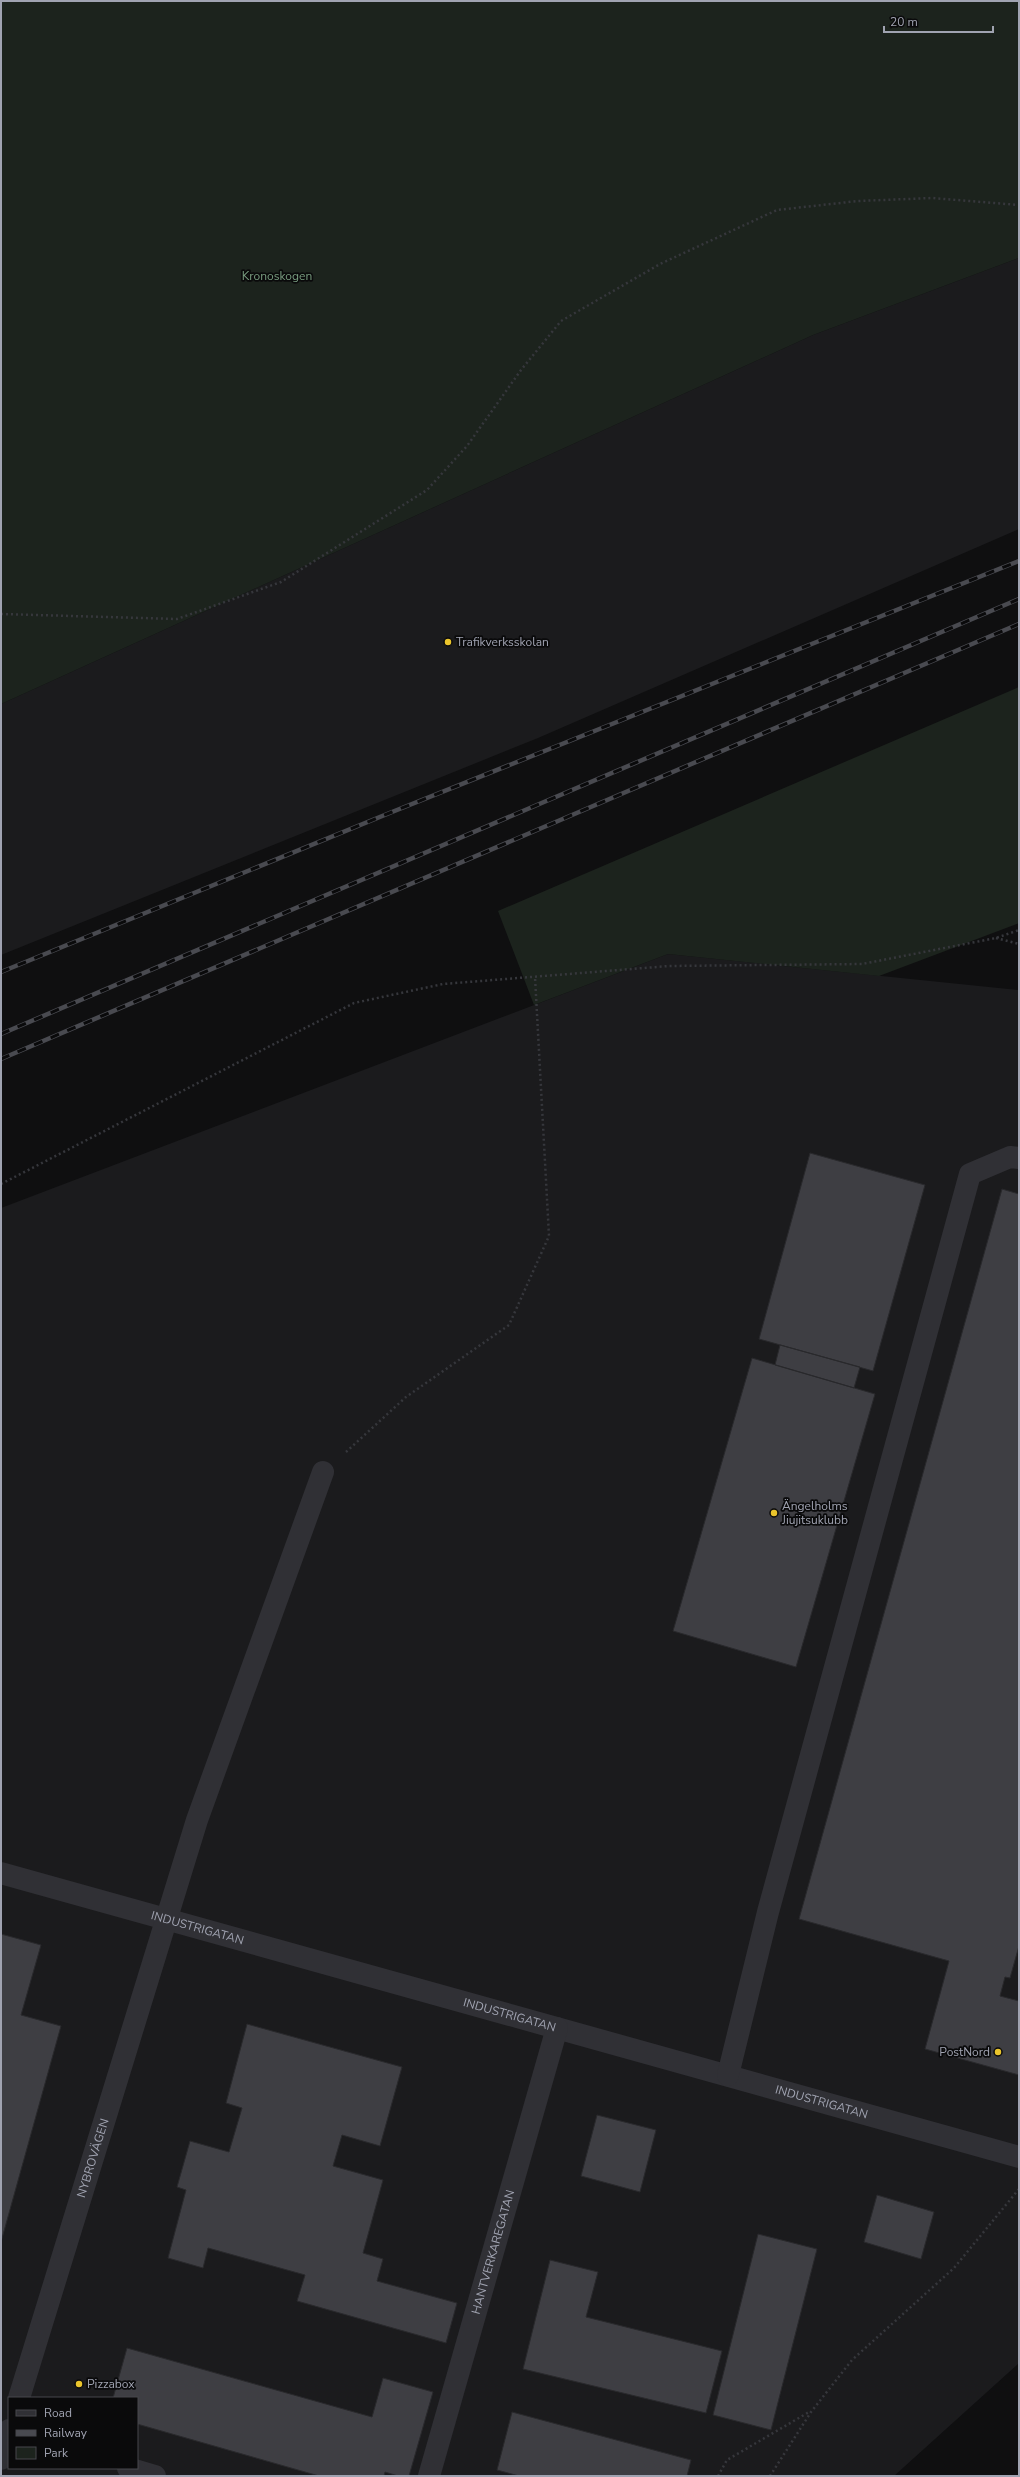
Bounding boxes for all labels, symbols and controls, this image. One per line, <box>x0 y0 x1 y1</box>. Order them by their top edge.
scale bar <box>884 8 993 34</box>
text: 20 m <box>890 14 918 30</box>
park label: Kronoskogen <box>242 268 312 284</box>
place label: Trafikverksskolan <box>456 634 549 650</box>
marker: Trafikverksskolan <box>443 637 453 647</box>
place label: Ängelholms Jiujitsuklubb <box>781 1498 848 1528</box>
marker: Ängelholms Jiujitsuklubb <box>769 1508 779 1518</box>
street label: INDUSTRIGATAN <box>149 1907 246 1948</box>
street label: INDUSTRIGATAN <box>461 1994 558 2035</box>
place label: PostNord <box>939 2044 990 2060</box>
marker: PostNord <box>993 2047 1003 2057</box>
street label: INDUSTRIGATAN <box>773 2081 870 2123</box>
street label: NYBROVÄGEN <box>73 2116 113 2200</box>
street label: HANTVERKAREGATAN <box>468 2188 518 2316</box>
place label: Pizzabox <box>87 2376 135 2392</box>
marker: Pizzabox <box>74 2379 84 2389</box>
legend <box>8 2397 138 2469</box>
text: Road <box>44 2405 72 2421</box>
text: Railway <box>44 2425 88 2441</box>
text: Park <box>44 2445 69 2461</box>

